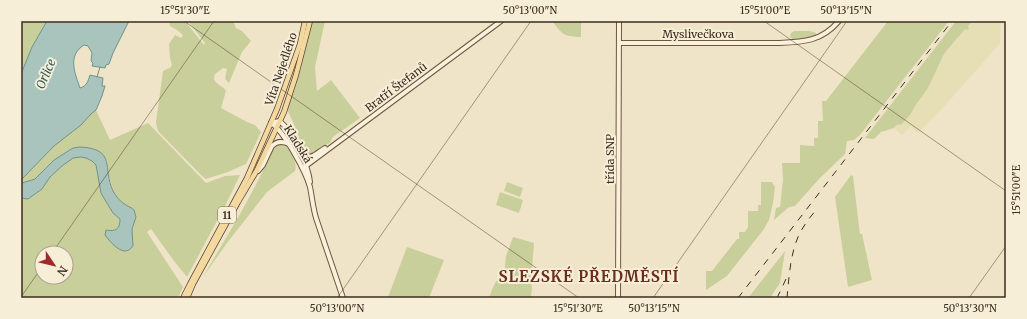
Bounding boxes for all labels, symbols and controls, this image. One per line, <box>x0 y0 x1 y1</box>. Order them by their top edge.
text: 15°51'30"E <box>160 4 210 17</box>
text: 50°13'00"N <box>503 4 557 17</box>
text: 15°51'00"E <box>740 4 791 17</box>
text: 50°13'15"N <box>820 4 872 17</box>
street label: Myslivečkova <box>662 27 734 41</box>
street label: Víta Nejedlého <box>262 30 300 108</box>
water label: Orlice <box>33 57 59 91</box>
street label: Bratří Štefanů <box>362 59 430 115</box>
street label: Kladská <box>281 122 315 166</box>
street label: třída SNP <box>603 134 617 184</box>
text: 15°51'00"E <box>1010 164 1023 215</box>
road number: 11 <box>218 207 236 223</box>
north arrow <box>34 245 74 285</box>
text: N <box>54 263 70 279</box>
district label: SLEZSKÉ PŘEDMĚSTÍ <box>499 266 679 286</box>
text: 50°13'00"N <box>310 302 364 315</box>
text: 15°51'30"E <box>553 302 603 315</box>
text: 50°13'15"N <box>628 302 680 315</box>
text: 50°13'30"N <box>943 302 997 315</box>

